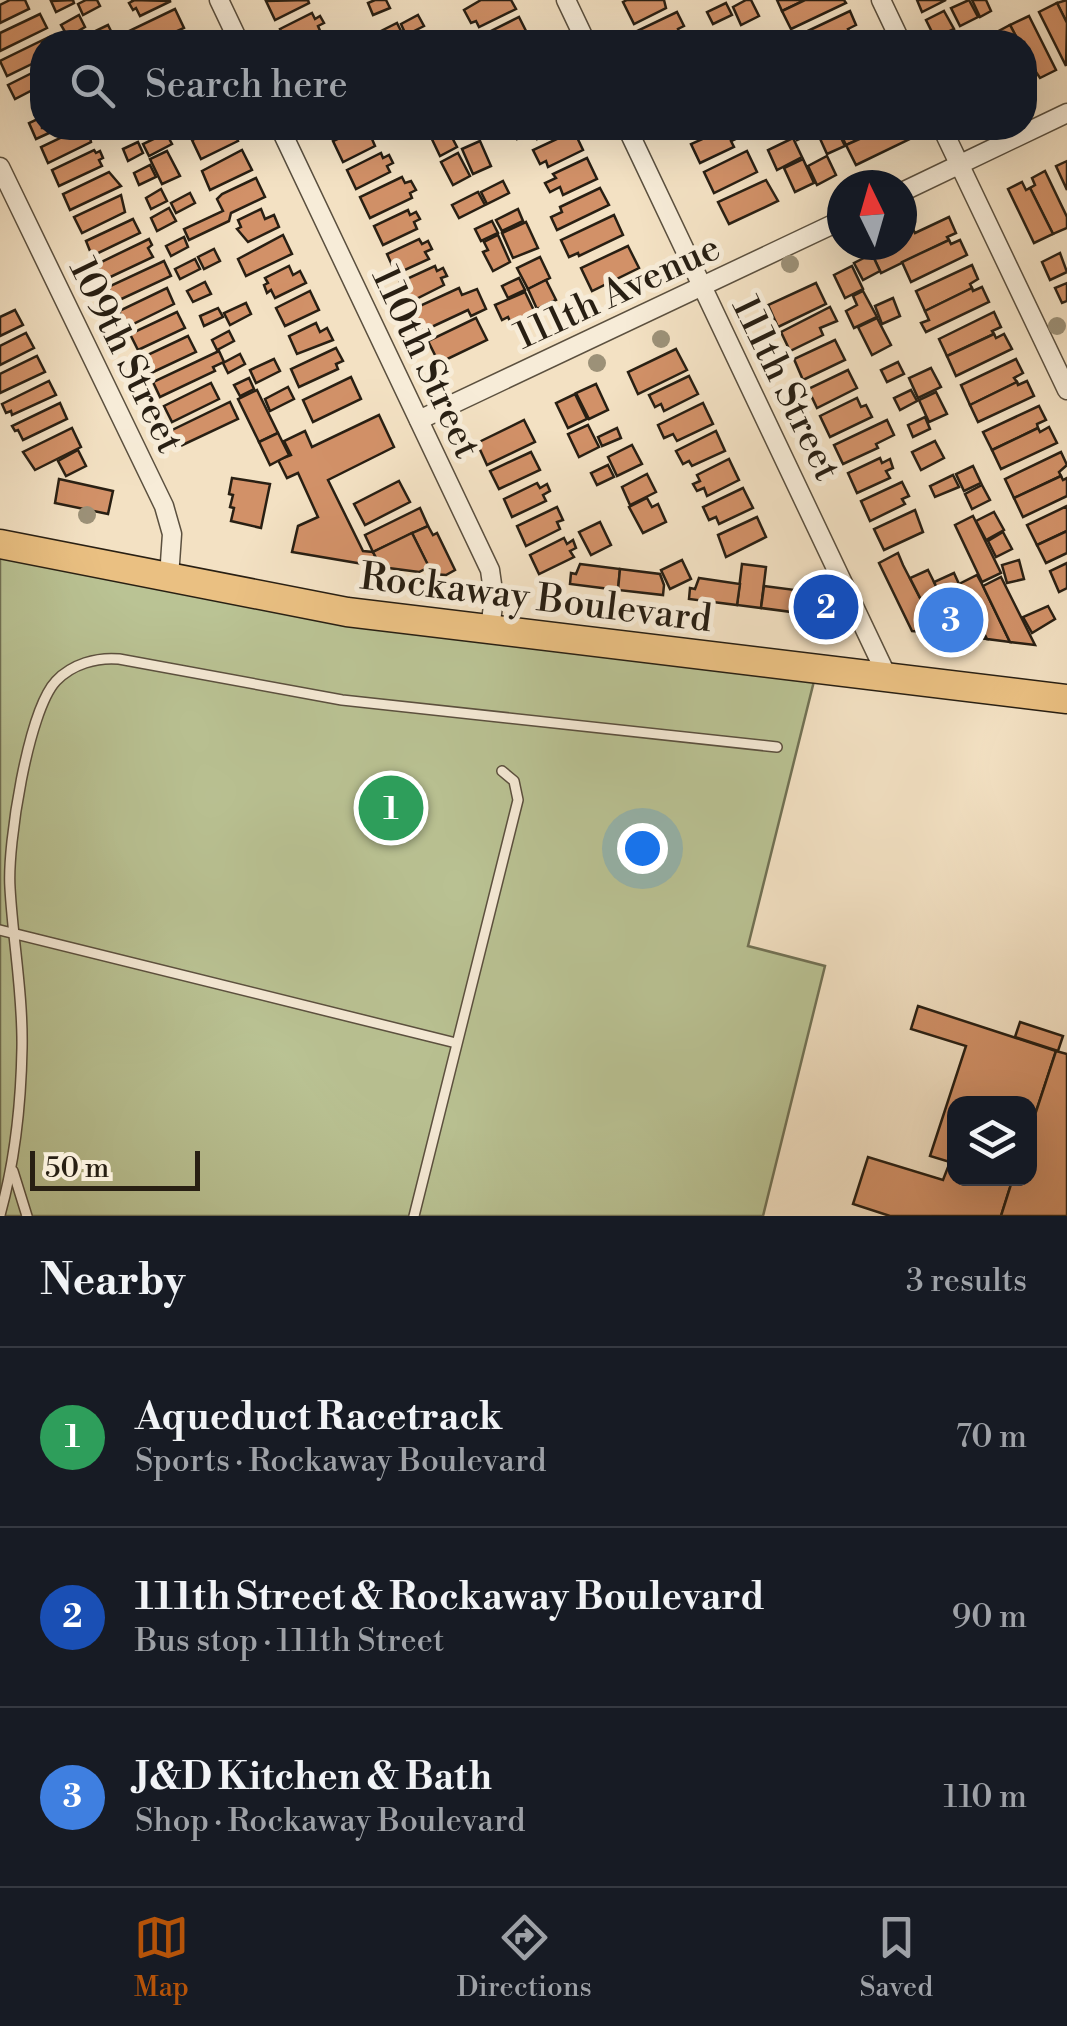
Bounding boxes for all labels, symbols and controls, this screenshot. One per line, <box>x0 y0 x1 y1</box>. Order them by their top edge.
search box <box>30 30 1037 140</box>
icon: search <box>65 58 120 113</box>
text: Search here <box>145 62 348 109</box>
north arrow <box>827 170 917 260</box>
street label: 111th Avenue <box>507 224 728 360</box>
street label: 109th Street <box>58 251 193 461</box>
street label: 110th Street <box>361 260 490 466</box>
street label: 111th Street <box>721 289 850 488</box>
street label: Rockaway Boulevard <box>357 554 715 643</box>
pin: 2 <box>794 570 858 644</box>
pin: 3 <box>918 582 984 658</box>
pin: 1 <box>358 770 424 846</box>
your location <box>617 823 668 874</box>
map controls <box>947 1096 1037 1186</box>
button: layers <box>947 1096 1037 1186</box>
scale bar <box>30 1146 200 1190</box>
text: 50 m <box>45 1151 109 1186</box>
text: Nearby <box>40 1255 185 1308</box>
text: 3 results <box>906 1261 1027 1301</box>
text: Aqueduct Racetrack <box>135 1394 502 1441</box>
text: 1 <box>65 1417 80 1457</box>
text: 70 m <box>956 1417 1027 1457</box>
text: Sports · Rockaway Boulevard <box>135 1441 546 1481</box>
text: 111th Street & Rockaway Boulevard <box>135 1574 764 1621</box>
text: 2 <box>62 1597 83 1637</box>
text: 90 m <box>952 1597 1027 1637</box>
text: Bus stop · 111th Street <box>135 1621 444 1661</box>
text: J&D Kitchen & Bath <box>135 1754 492 1801</box>
text: 3 <box>63 1777 82 1817</box>
text: 110 m <box>944 1777 1027 1817</box>
text: Shop · Rockaway Boulevard <box>135 1801 525 1841</box>
tab: Map <box>134 1910 189 2005</box>
tab: Directions <box>457 1910 592 2005</box>
tab: Saved <box>860 1910 933 2005</box>

